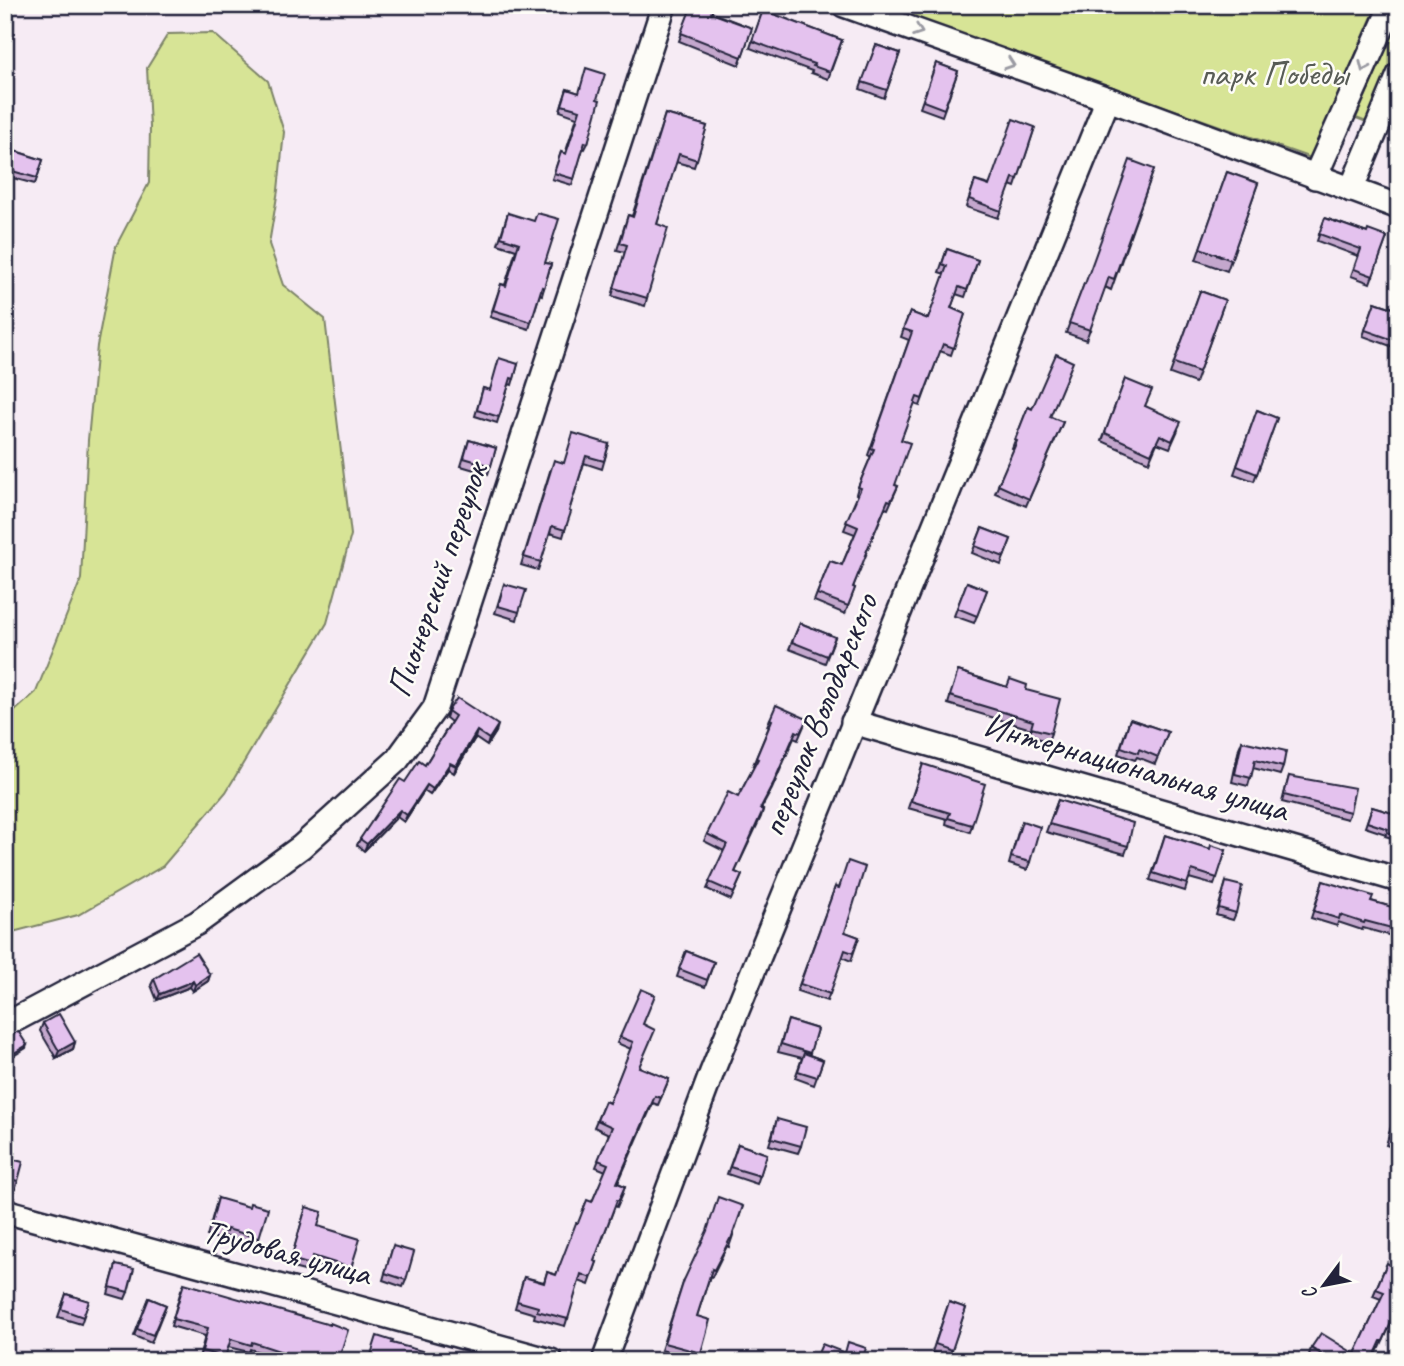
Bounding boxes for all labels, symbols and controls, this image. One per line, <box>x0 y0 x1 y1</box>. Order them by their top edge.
one-way arrow <box>911 23 923 37</box>
park label: парк Победы <box>1200 51 1351 96</box>
one-way arrow <box>1003 56 1016 70</box>
one-way arrow <box>1358 60 1372 73</box>
street label: Пионерский переулок <box>376 454 499 703</box>
street label: переулок Володарского <box>750 586 889 843</box>
street label: Интернациональная улица <box>978 702 1296 833</box>
street label: Трудовая улица <box>198 1208 379 1297</box>
north arrow <box>1288 1250 1358 1320</box>
text: С <box>1296 1281 1323 1304</box>

